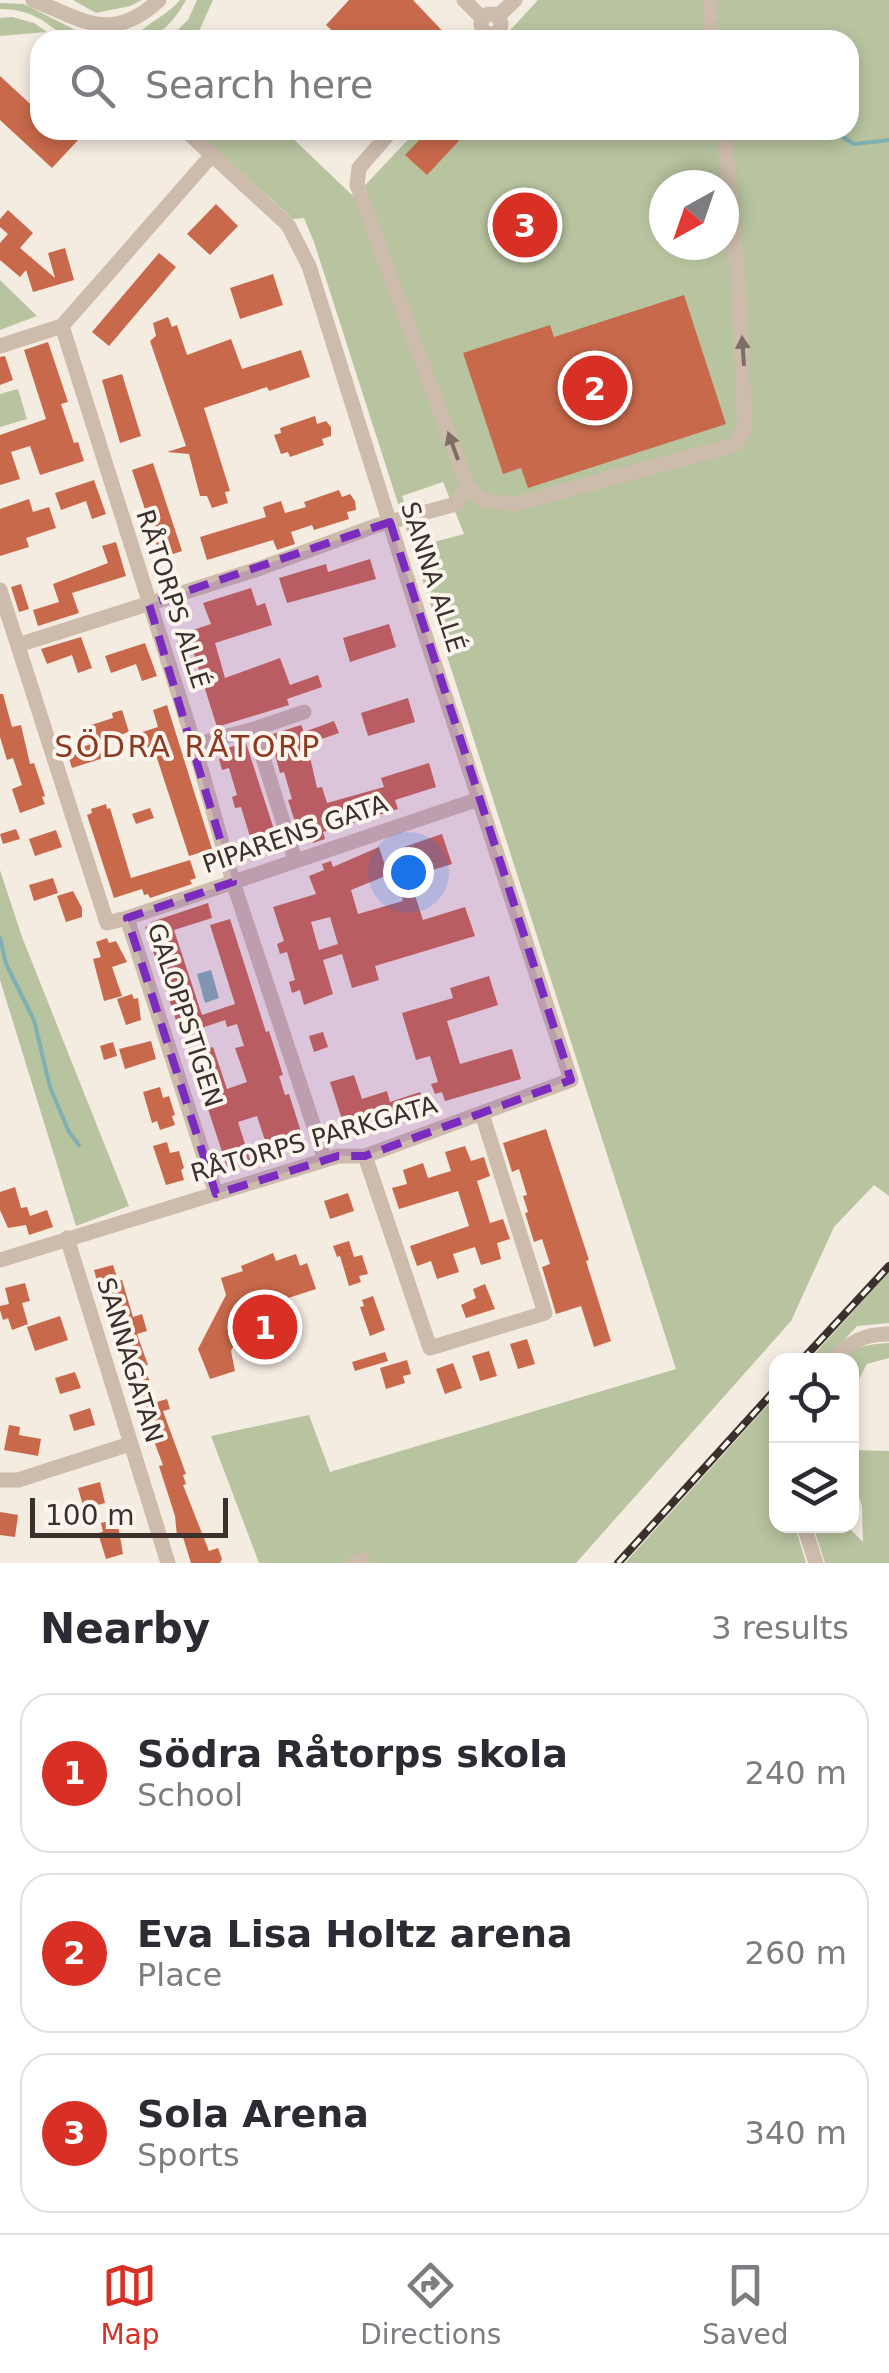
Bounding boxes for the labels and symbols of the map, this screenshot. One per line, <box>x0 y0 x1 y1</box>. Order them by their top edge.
north arrow <box>649 170 739 260</box>
pin: 3 <box>492 188 558 262</box>
one-way arrow <box>735 335 751 367</box>
pin: 2 <box>562 350 628 426</box>
one-way arrow <box>445 430 460 460</box>
street label: SANNA ALLÉ <box>395 498 471 656</box>
street label: RÅTORPS ALLÉ <box>130 506 216 692</box>
district label: SÖDRA RÅTORP <box>54 729 322 764</box>
street label: PIPARENS GATA <box>199 789 391 879</box>
your location <box>383 847 434 898</box>
street label: GALOPPSTIGEN <box>142 919 228 1111</box>
street label: RÅTORPS PARKGATA <box>187 1090 441 1188</box>
street label: SANNAGATAN <box>91 1274 169 1446</box>
pin: 1 <box>232 1290 298 1364</box>
scale bar <box>30 1493 228 1538</box>

